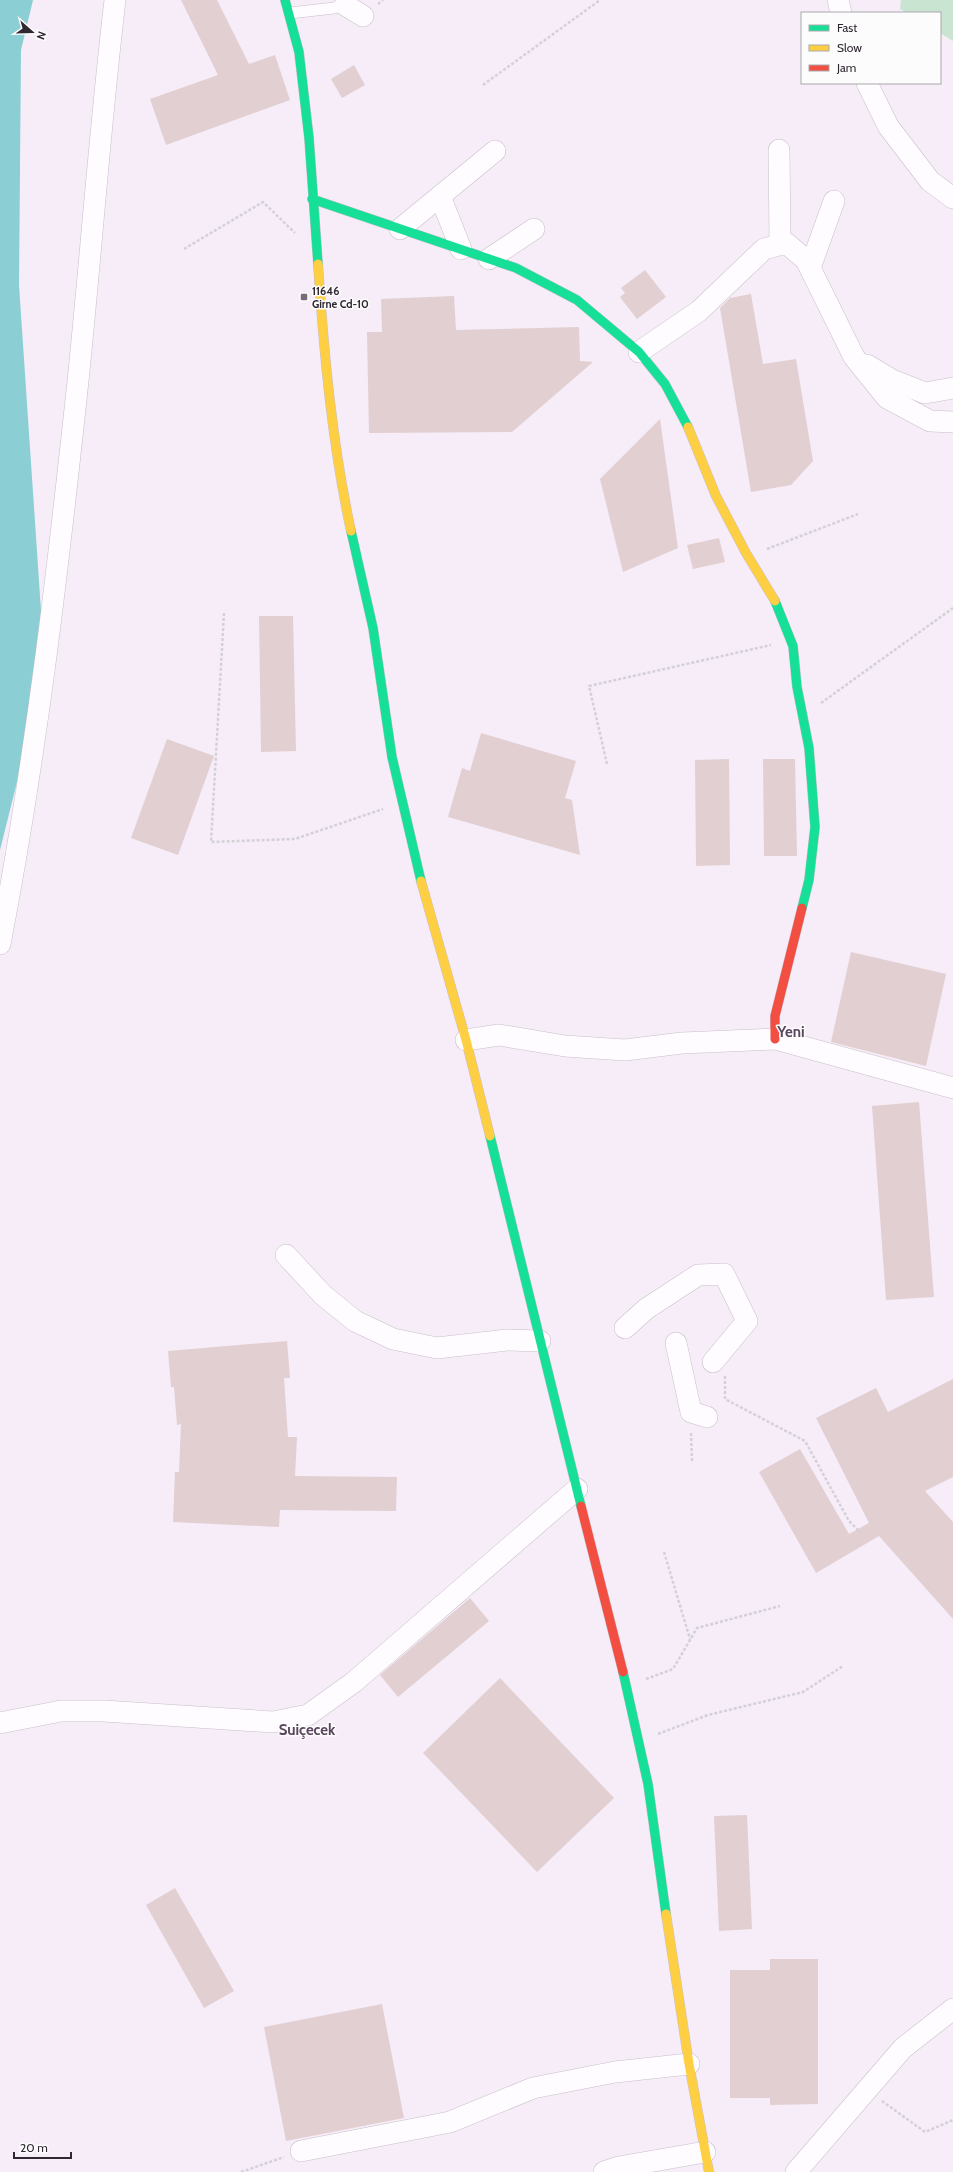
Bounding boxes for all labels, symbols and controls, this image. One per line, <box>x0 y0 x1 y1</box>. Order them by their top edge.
north arrow <box>12 12 52 52</box>
legend <box>801 12 941 84</box>
text: Fast <box>837 20 857 35</box>
text: N <box>33 29 49 41</box>
text: Slow <box>837 40 862 55</box>
text: Jam <box>836 60 856 75</box>
place label: 11646 Girne Cd-10 <box>312 284 369 311</box>
marker: 11646 Girne Cd-10 <box>299 292 309 302</box>
district label: Yeni <box>776 1023 805 1041</box>
district label: Suiçecek <box>279 1721 336 1739</box>
scale bar <box>14 2134 71 2160</box>
text: 20 m <box>20 2140 48 2155</box>

